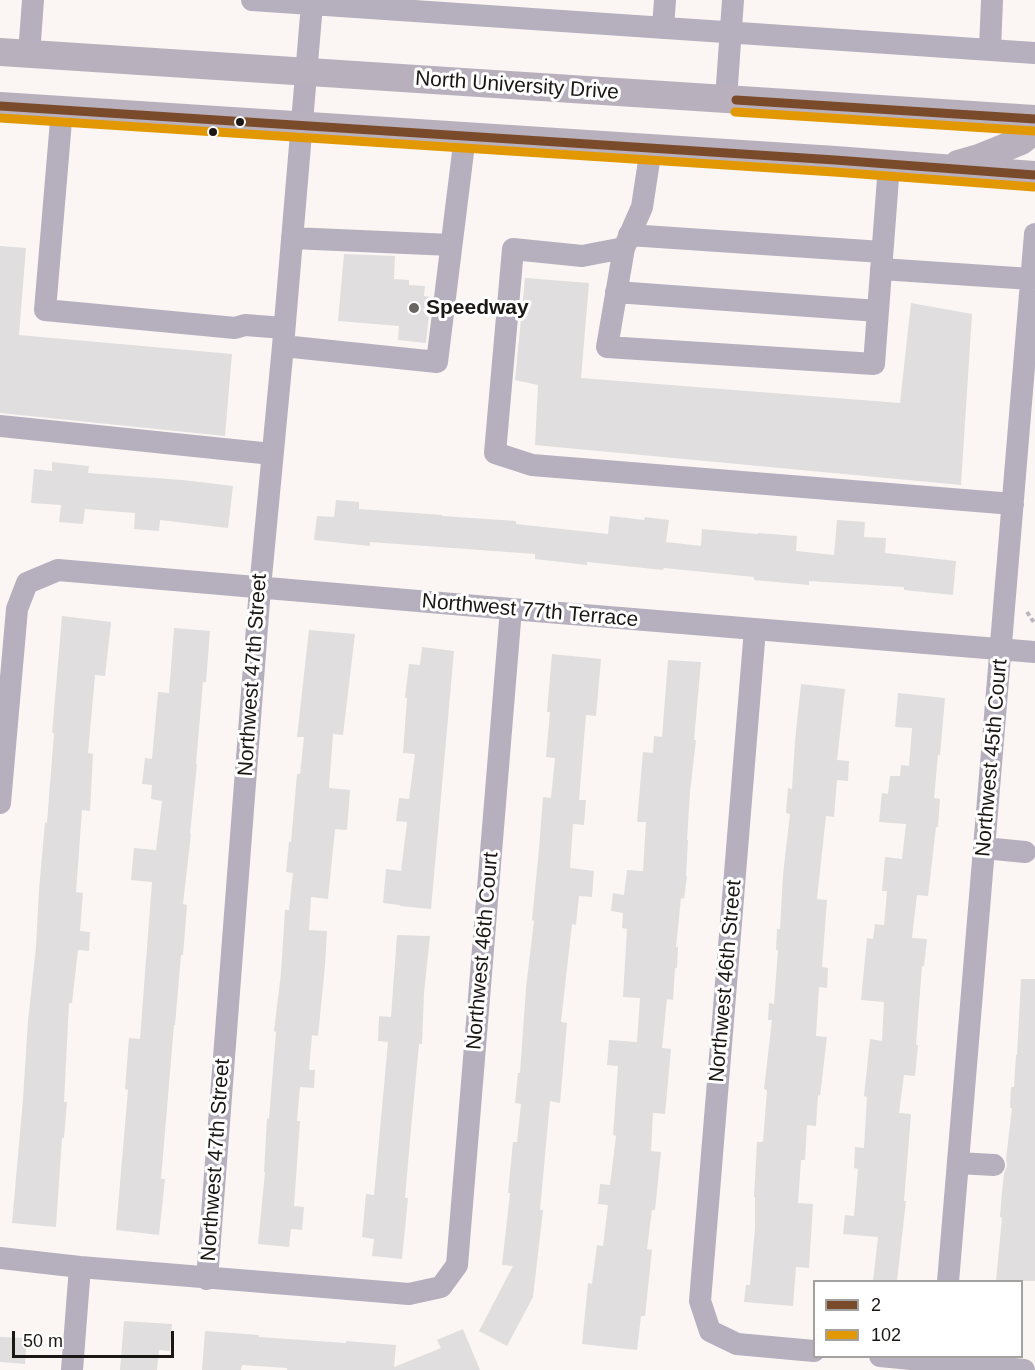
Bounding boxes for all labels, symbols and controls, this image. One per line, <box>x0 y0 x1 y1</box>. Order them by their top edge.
street label: North University Drive <box>414 66 620 106</box>
unlabelled marker <box>234 116 246 128</box>
unlabelled marker <box>207 126 219 138</box>
place label: Speedway <box>426 295 529 321</box>
marker: Speedway <box>407 301 421 315</box>
street label: Northwest 47th Street <box>233 573 273 777</box>
street label: Northwest 77th Terrace <box>421 589 639 633</box>
street label: Northwest 45th Court <box>971 658 1013 858</box>
street label: Northwest 46th Court <box>462 851 504 1051</box>
street label: Northwest 46th Street <box>705 879 747 1083</box>
street label: Northwest 47th Street <box>196 1058 236 1262</box>
legend <box>813 1280 1023 1358</box>
text: 2 <box>871 1295 881 1315</box>
scale bar <box>15 1319 177 1357</box>
text: 102 <box>871 1325 901 1345</box>
text: 50 m <box>23 1331 63 1351</box>

